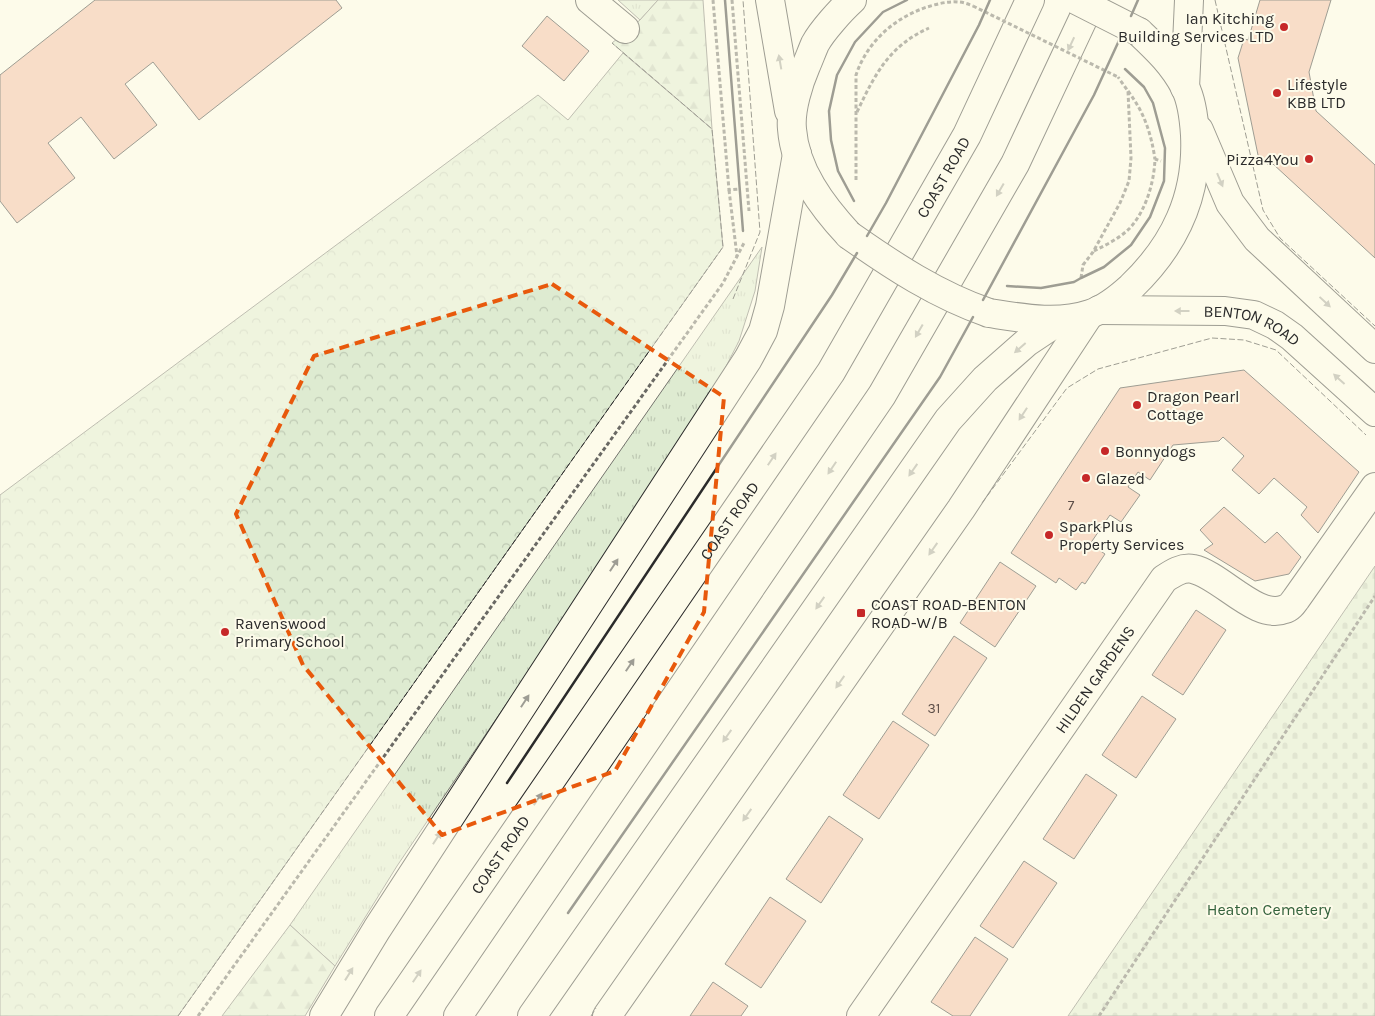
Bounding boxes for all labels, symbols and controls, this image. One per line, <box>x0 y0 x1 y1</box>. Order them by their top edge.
place label: Ian Kitching Building Services LTD <box>1118 9 1274 46</box>
marker: Ian Kitching Building Services LTD <box>1278 21 1290 33</box>
one-way arrow <box>1067 37 1075 51</box>
one-way arrow <box>775 54 783 70</box>
place label: Lifestyle KBB LTD <box>1287 75 1348 112</box>
marker: Lifestyle KBB LTD <box>1271 87 1283 99</box>
street label: COAST ROAD <box>912 133 974 221</box>
place label: Pizza4You <box>1226 150 1299 169</box>
marker: Pizza4You <box>1303 153 1315 165</box>
one-way arrow <box>1217 173 1225 187</box>
one-way arrow <box>996 184 1005 197</box>
one-way arrow <box>1318 296 1330 308</box>
street label: BENTON ROAD <box>1203 301 1304 349</box>
one-way arrow <box>1173 307 1189 315</box>
one-way arrow <box>914 324 923 338</box>
one-way arrow <box>1014 343 1027 354</box>
one-way arrow <box>1333 373 1345 385</box>
place label: Dragon Pearl Cottage <box>1147 387 1240 424</box>
marker: Dragon Pearl Cottage <box>1131 399 1143 411</box>
one-way arrow <box>1018 407 1028 420</box>
place label: Bonnydogs <box>1115 442 1196 461</box>
marker: Bonnydogs <box>1099 445 1111 457</box>
one-way arrow <box>767 452 777 465</box>
one-way arrow <box>827 461 837 475</box>
one-way arrow <box>908 463 918 476</box>
place label: Glazed <box>1096 469 1145 488</box>
marker: Glazed <box>1080 472 1092 484</box>
street label: COAST ROAD <box>696 478 763 563</box>
house number: 7 <box>1068 497 1075 514</box>
place label: SparkPlus Property Services <box>1059 517 1184 554</box>
marker: SparkPlus Property Services <box>1043 529 1055 541</box>
one-way arrow <box>928 542 938 556</box>
one-way arrow <box>609 558 619 572</box>
place label: COAST ROAD-BENTON ROAD-W/B <box>871 595 1026 632</box>
one-way arrow <box>815 596 825 610</box>
marker: COAST ROAD-BENTON ROAD-W/B <box>855 607 867 619</box>
place label: Ravenswood Primary School <box>235 614 345 651</box>
street label: HILDEN GARDENS <box>1051 622 1138 736</box>
marker: Ravenswood Primary School <box>219 626 231 638</box>
one-way arrow <box>625 658 635 671</box>
one-way arrow <box>835 675 845 689</box>
one-way arrow <box>520 695 530 708</box>
house number: 31 <box>928 700 940 717</box>
one-way arrow <box>722 729 732 743</box>
one-way arrow <box>533 792 543 805</box>
one-way arrow <box>742 809 752 822</box>
street label: COAST ROAD <box>466 812 533 897</box>
one-way arrow <box>432 831 441 844</box>
park label: Heaton Cemetery <box>1207 900 1332 919</box>
one-way arrow <box>345 968 354 981</box>
one-way arrow <box>412 969 422 983</box>

